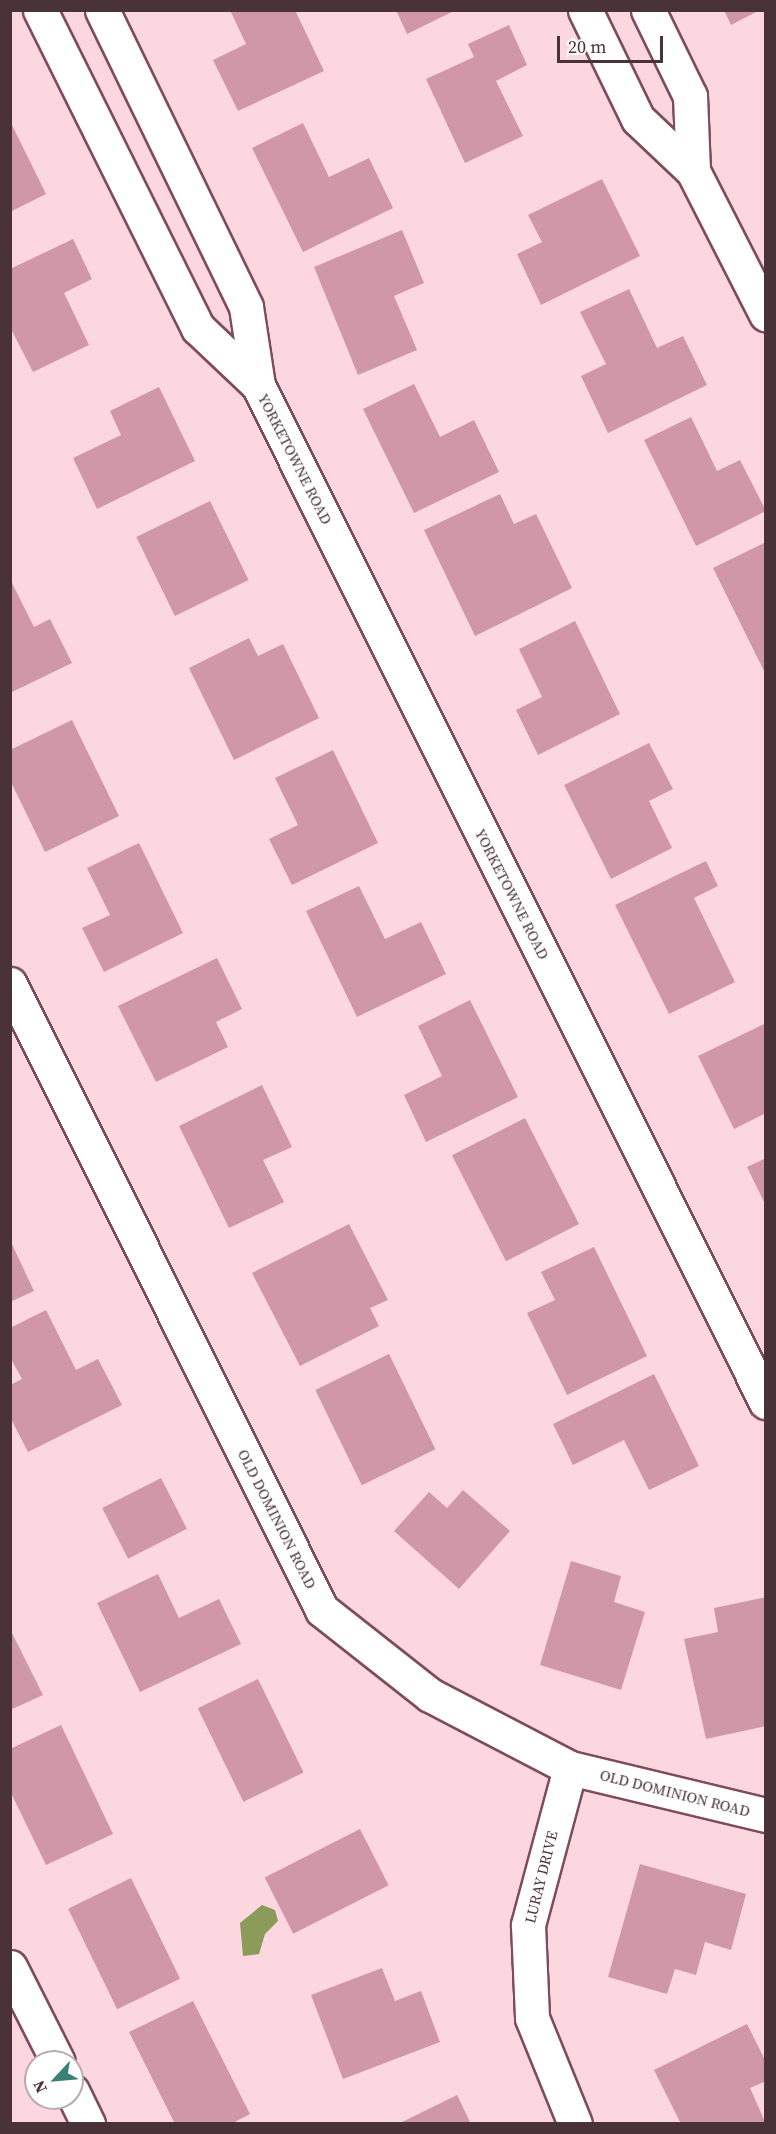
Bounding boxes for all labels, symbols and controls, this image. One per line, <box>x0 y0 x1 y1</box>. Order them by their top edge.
scale bar <box>560 24 666 62</box>
text: 20 m <box>568 34 606 59</box>
street label: YORKETOWNE ROAD <box>254 391 336 527</box>
street label: YORKETOWNE ROAD <box>471 826 553 962</box>
street label: OLD DOMINION ROAD <box>234 1446 320 1592</box>
street label: OLD DOMINION ROAD <box>598 1766 752 1820</box>
street label: LURAY DRIVE <box>521 1829 561 1925</box>
north arrow <box>24 2050 84 2110</box>
text: N <box>27 2077 52 2097</box>

